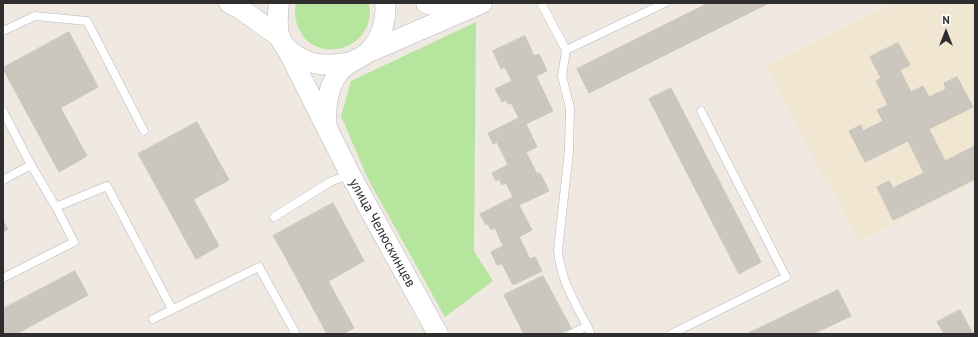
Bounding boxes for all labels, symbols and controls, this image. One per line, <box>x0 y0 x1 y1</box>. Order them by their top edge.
north arrow <box>926 12 966 52</box>
text: N <box>942 13 950 27</box>
street label: улица Челюскинцев <box>345 176 419 290</box>

